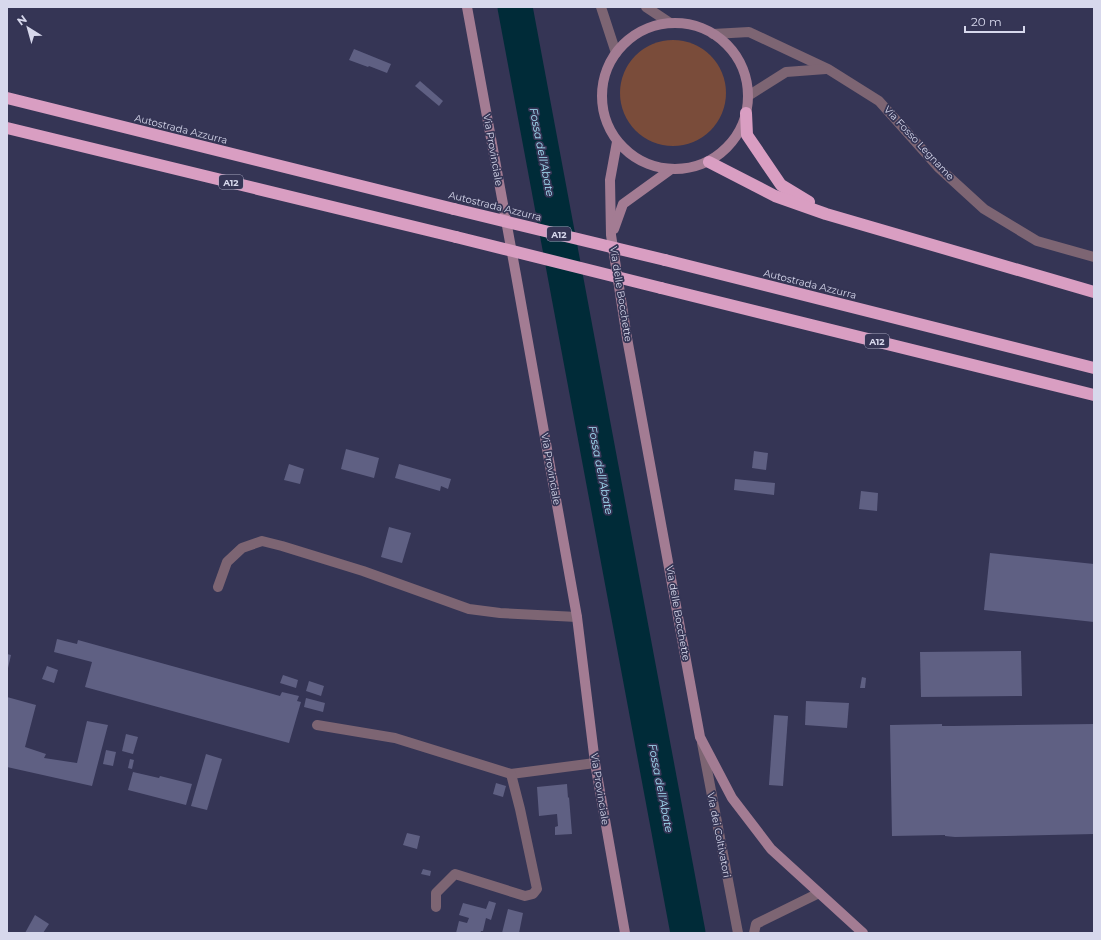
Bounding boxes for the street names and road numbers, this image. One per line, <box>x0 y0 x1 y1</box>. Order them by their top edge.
street label: Via Fosso Legname <box>881 103 957 183</box>
street label: Autostrada Azzurra <box>133 111 229 147</box>
street label: Via Provinciale <box>480 113 506 187</box>
road number: A12 <box>219 175 243 189</box>
street label: Autostrada Azzurra <box>447 188 543 224</box>
road number: A12 <box>547 227 571 241</box>
street label: Via delle Bocchette <box>607 245 635 343</box>
street label: Autostrada Azzurra <box>762 266 858 302</box>
road number: A12 <box>865 334 889 348</box>
street label: Via Provinciale <box>538 432 564 506</box>
street label: Via delle Bocchette <box>663 564 693 662</box>
street label: Via Provinciale <box>588 752 612 826</box>
street label: Via dei Coltivatori <box>704 791 734 879</box>

